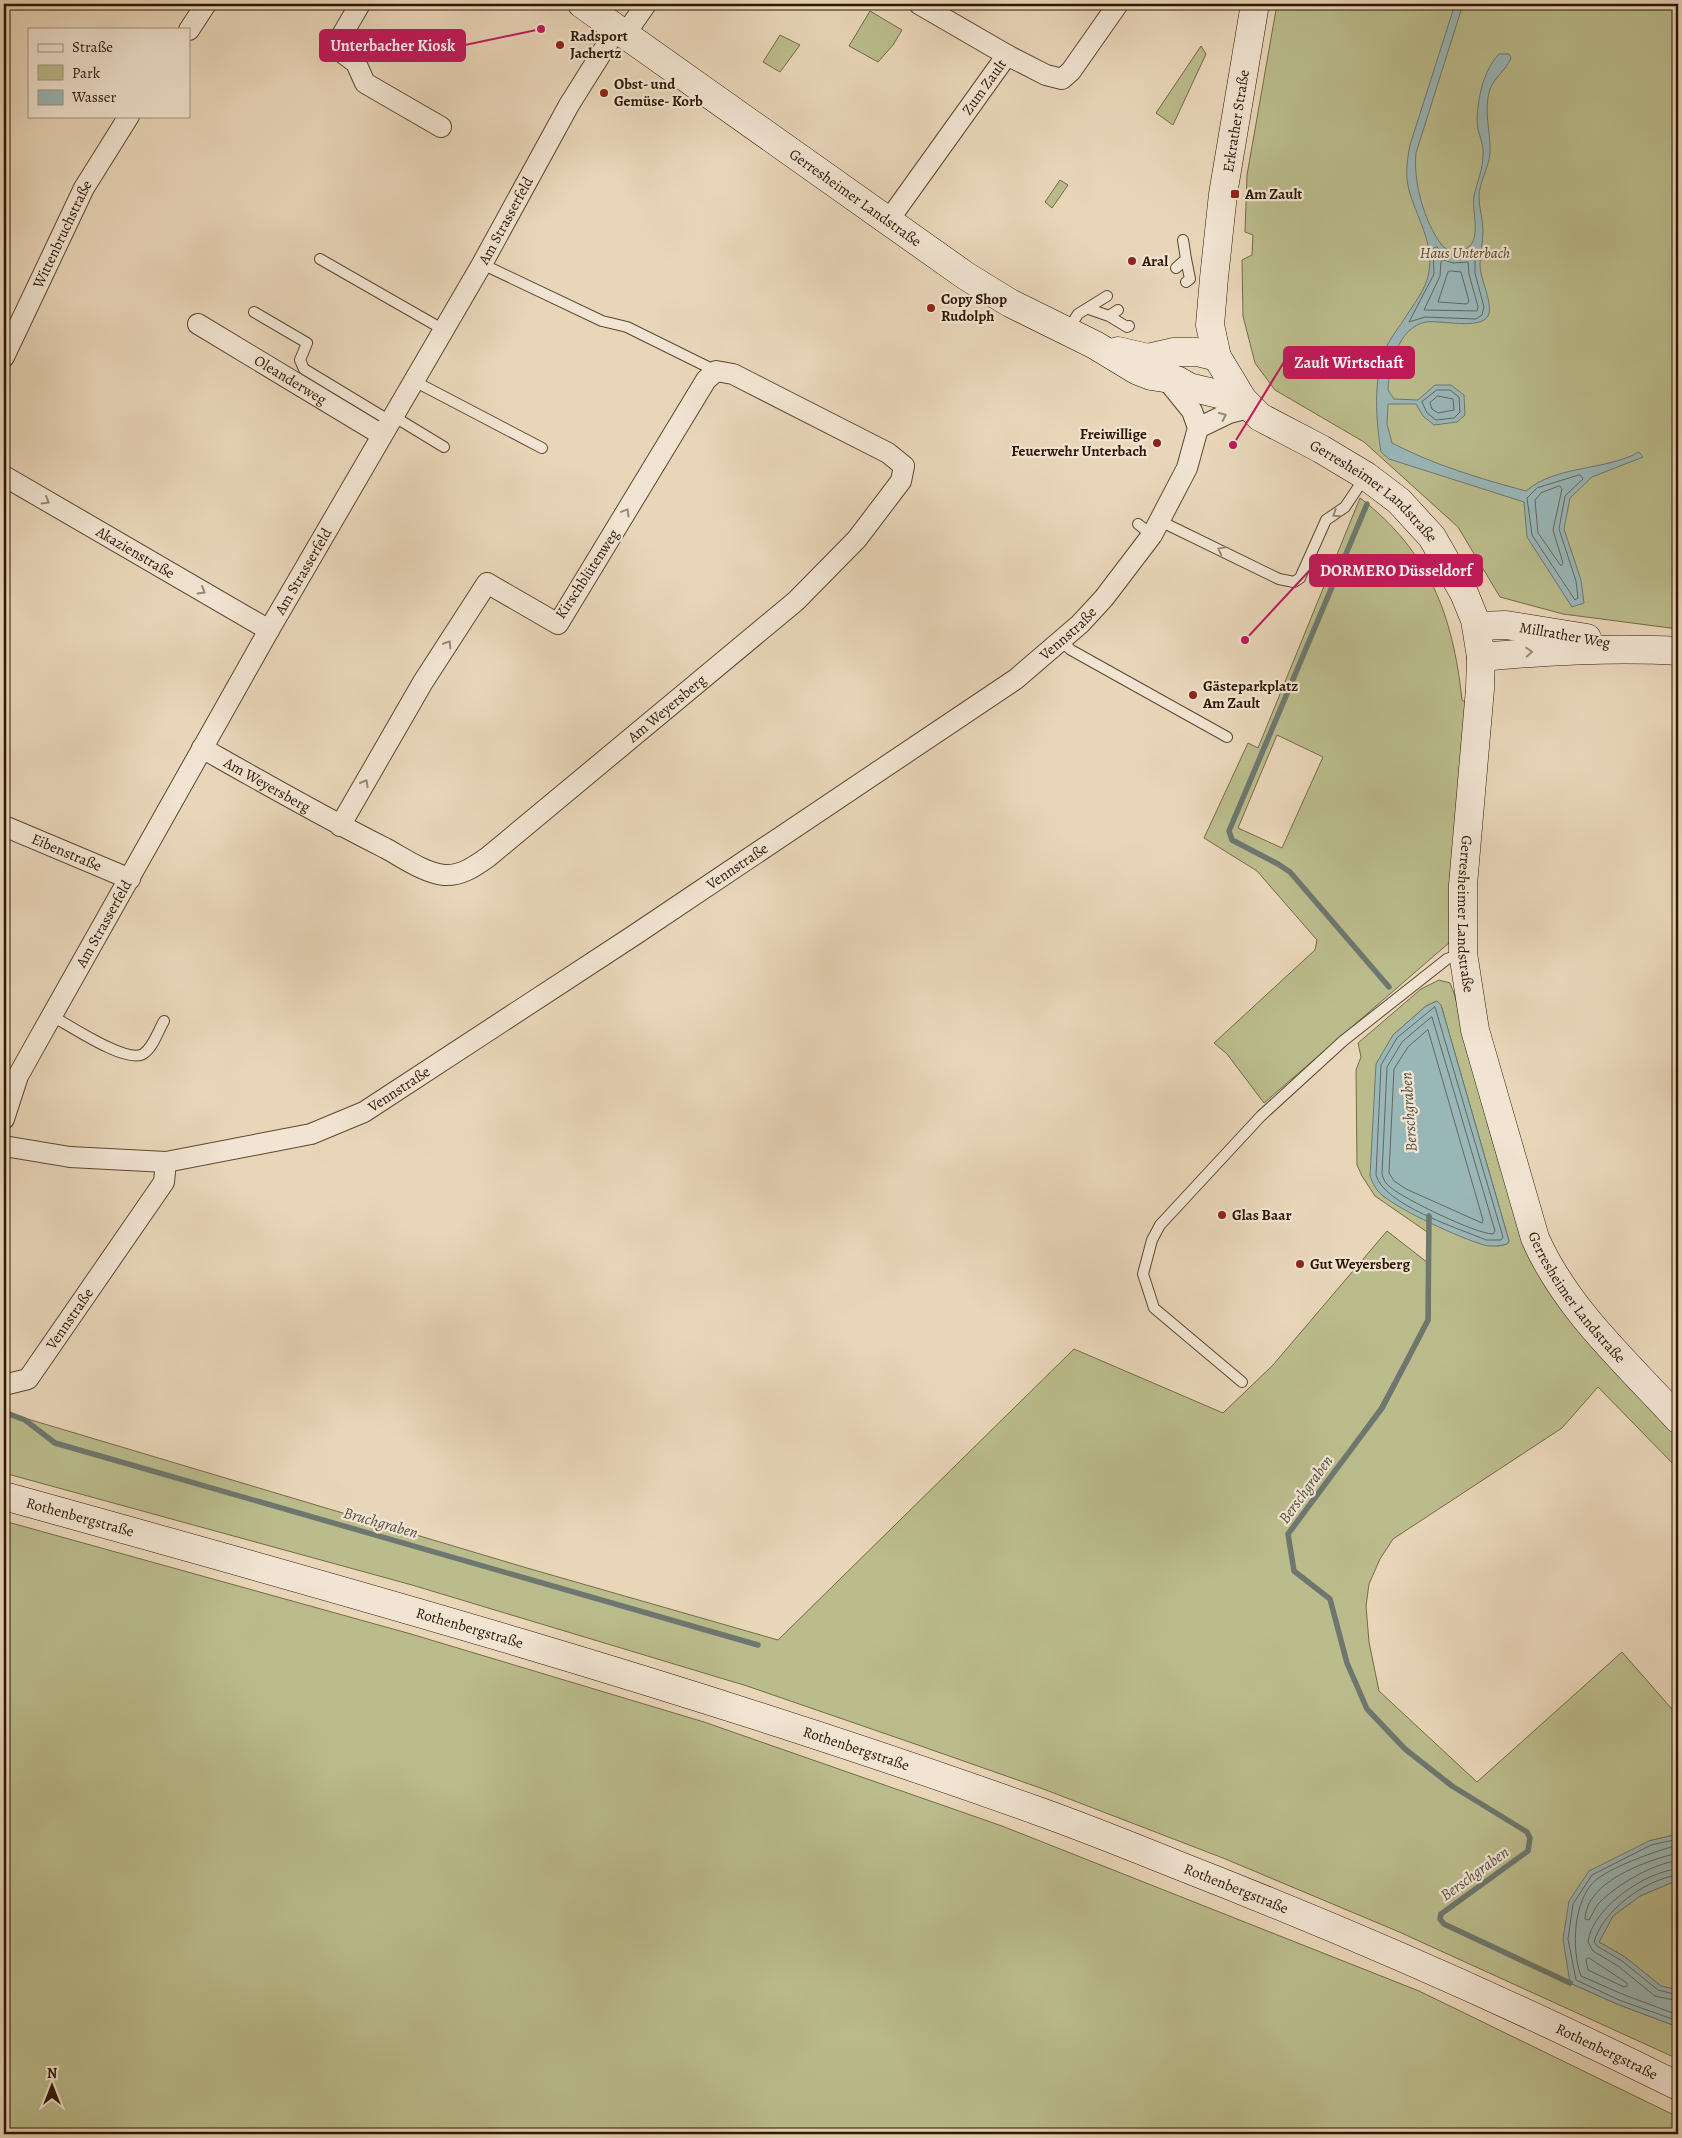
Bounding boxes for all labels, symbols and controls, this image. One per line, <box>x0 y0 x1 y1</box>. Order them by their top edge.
place label: Radsport Jachertz <box>570 26 628 63</box>
legend <box>28 28 190 118</box>
callout: Unterbacher Kiosk <box>320 30 465 61</box>
text: Unterbacher Kiosk <box>331 35 456 57</box>
text: Straße <box>72 37 113 57</box>
marker: Radsport Jachertz <box>554 39 566 51</box>
street label: Zum Zault <box>957 55 1011 119</box>
text: Park <box>72 63 101 83</box>
street label: Erkrather Straße <box>1218 68 1254 174</box>
place label: Obst- und Gemüse- Korb <box>614 74 703 111</box>
text: Wasser <box>71 87 117 107</box>
marker: Obst- und Gemüse- Korb <box>598 87 610 99</box>
street label: Gerresheimer Landstraße <box>785 144 926 252</box>
street label: Am Strasserfeld <box>473 172 538 269</box>
street label: Wittenbruchstraße <box>28 176 97 292</box>
place label: Am Zault <box>1244 184 1302 204</box>
marker: Am Zault <box>1229 188 1241 200</box>
park label: Haus Unterbach <box>1420 243 1510 263</box>
place label: Aral <box>1141 251 1168 271</box>
marker: Aral <box>1126 255 1138 267</box>
place label: Copy Shop Rudolph <box>941 289 1007 326</box>
marker: Copy Shop Rudolph <box>925 302 937 314</box>
callout: Zault Wirtschaft <box>1284 347 1414 378</box>
street label: Oleanderweg <box>251 350 331 410</box>
text: Zault Wirtschaft <box>1294 352 1405 374</box>
one-way arrow <box>1218 412 1227 422</box>
place label: Freiwillige Feuerwehr Unterbach <box>1011 424 1147 461</box>
street label: Gerresheimer Landstraße <box>1307 435 1443 546</box>
marker: Freiwillige Feuerwehr Unterbach <box>1151 437 1163 449</box>
one-way arrow <box>41 494 50 504</box>
one-way arrow <box>1332 507 1341 517</box>
one-way arrow <box>619 509 629 518</box>
street label: Akazienstraße <box>92 521 179 583</box>
street label: Am Strasserfeld <box>270 523 337 619</box>
street label: Kirschblütenweg <box>551 525 624 623</box>
one-way arrow <box>1217 546 1226 557</box>
callout: DORMERO Düsseldorf <box>1310 555 1482 586</box>
text: DORMERO Düsseldorf <box>1320 560 1475 582</box>
one-way arrow <box>196 584 205 594</box>
street label: Vennstraße <box>1034 602 1101 665</box>
street label: Millrather Weg <box>1518 617 1613 653</box>
one-way arrow <box>442 640 451 650</box>
one-way arrow <box>1526 647 1533 657</box>
street label: Am Weyersberg <box>623 670 711 747</box>
place label: Gästeparkplatz Am Zault <box>1202 676 1298 713</box>
marker: Gästeparkplatz Am Zault <box>1187 689 1199 701</box>
street label: Am Weyersberg <box>220 752 315 817</box>
one-way arrow <box>358 780 368 789</box>
street label: Eibenstraße <box>28 829 105 876</box>
street label: Gerresheimer Landstraße <box>1453 835 1479 994</box>
street label: Vennstraße <box>702 838 772 895</box>
street label: Am Strasserfeld <box>71 876 137 972</box>
street label: Vennstraße <box>363 1061 434 1117</box>
water label: Berschgraben <box>1395 1071 1423 1153</box>
place label: Glas Baar <box>1232 1205 1292 1225</box>
marker: Glas Baar <box>1216 1209 1228 1221</box>
street label: Gerresheimer Landstraße <box>1524 1229 1630 1368</box>
place label: Gut Weyersberg <box>1310 1254 1410 1274</box>
marker: Gut Weyersberg <box>1294 1258 1306 1270</box>
street label: Vennstraße <box>41 1284 98 1354</box>
water label: Berschgraben <box>1273 1451 1338 1528</box>
street label: Rothenbergstraße <box>24 1493 137 1542</box>
water label: Bruchgraben <box>341 1502 421 1544</box>
street label: Rothenbergstraße <box>414 1603 526 1653</box>
street label: Rothenbergstraße <box>801 1721 912 1776</box>
water label: Berschgraben <box>1436 1841 1513 1906</box>
street label: Rothenbergstraße <box>1181 1859 1292 1919</box>
street label: Rothenbergstraße <box>1553 2018 1661 2085</box>
north arrow <box>28 2060 78 2110</box>
text: N <box>47 2064 57 2083</box>

